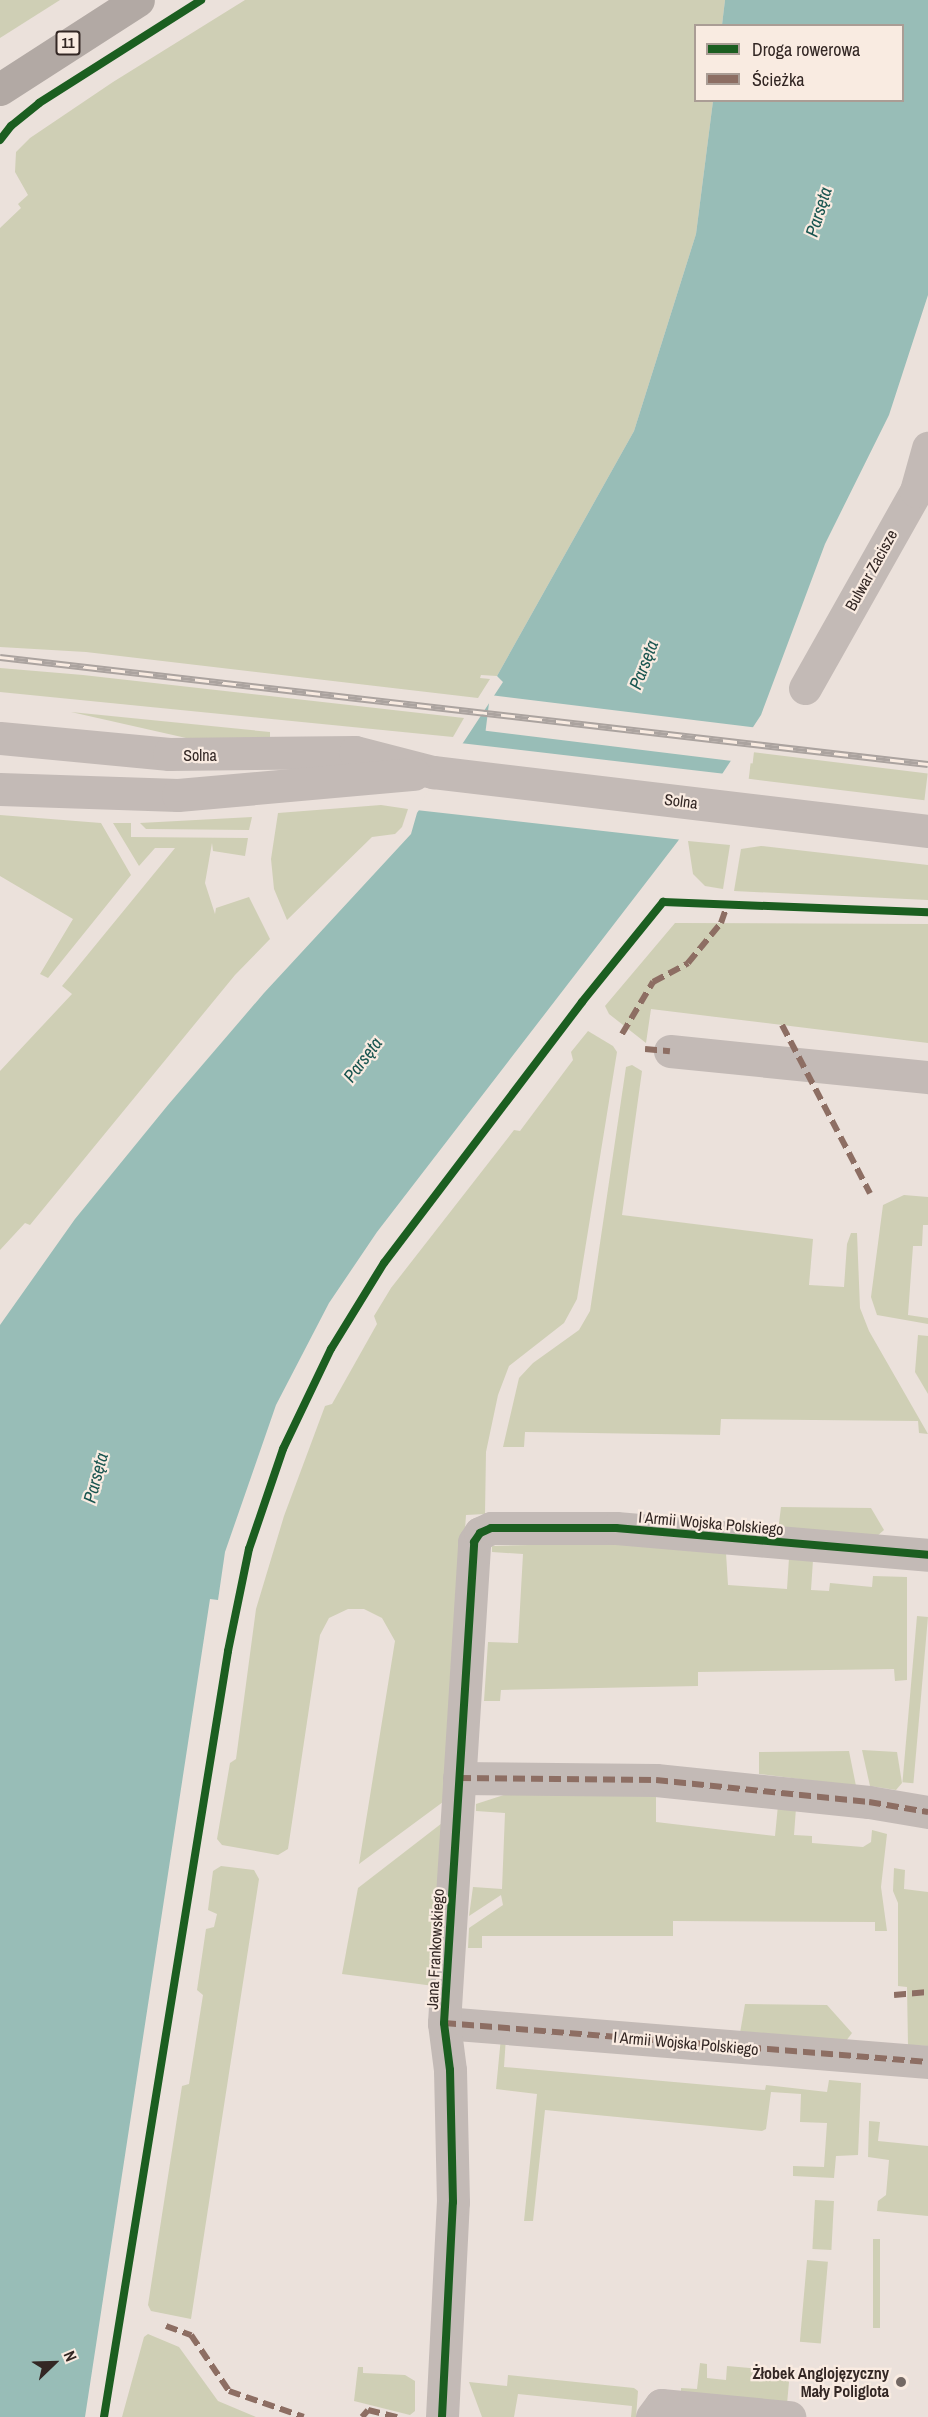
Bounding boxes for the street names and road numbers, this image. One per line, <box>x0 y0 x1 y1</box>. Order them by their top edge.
road number: 11 <box>54 31 82 55</box>
street label: Bulwar Zacisze <box>841 526 901 614</box>
street label: Solna <box>183 745 217 765</box>
street label: Solna <box>663 789 699 813</box>
street label: I Armii Wojska Polskiego <box>637 1507 785 1539</box>
street label: Jana Frankowskiego <box>422 1888 448 2010</box>
street label: I Armii Wojska Polskiego <box>612 2027 760 2059</box>

